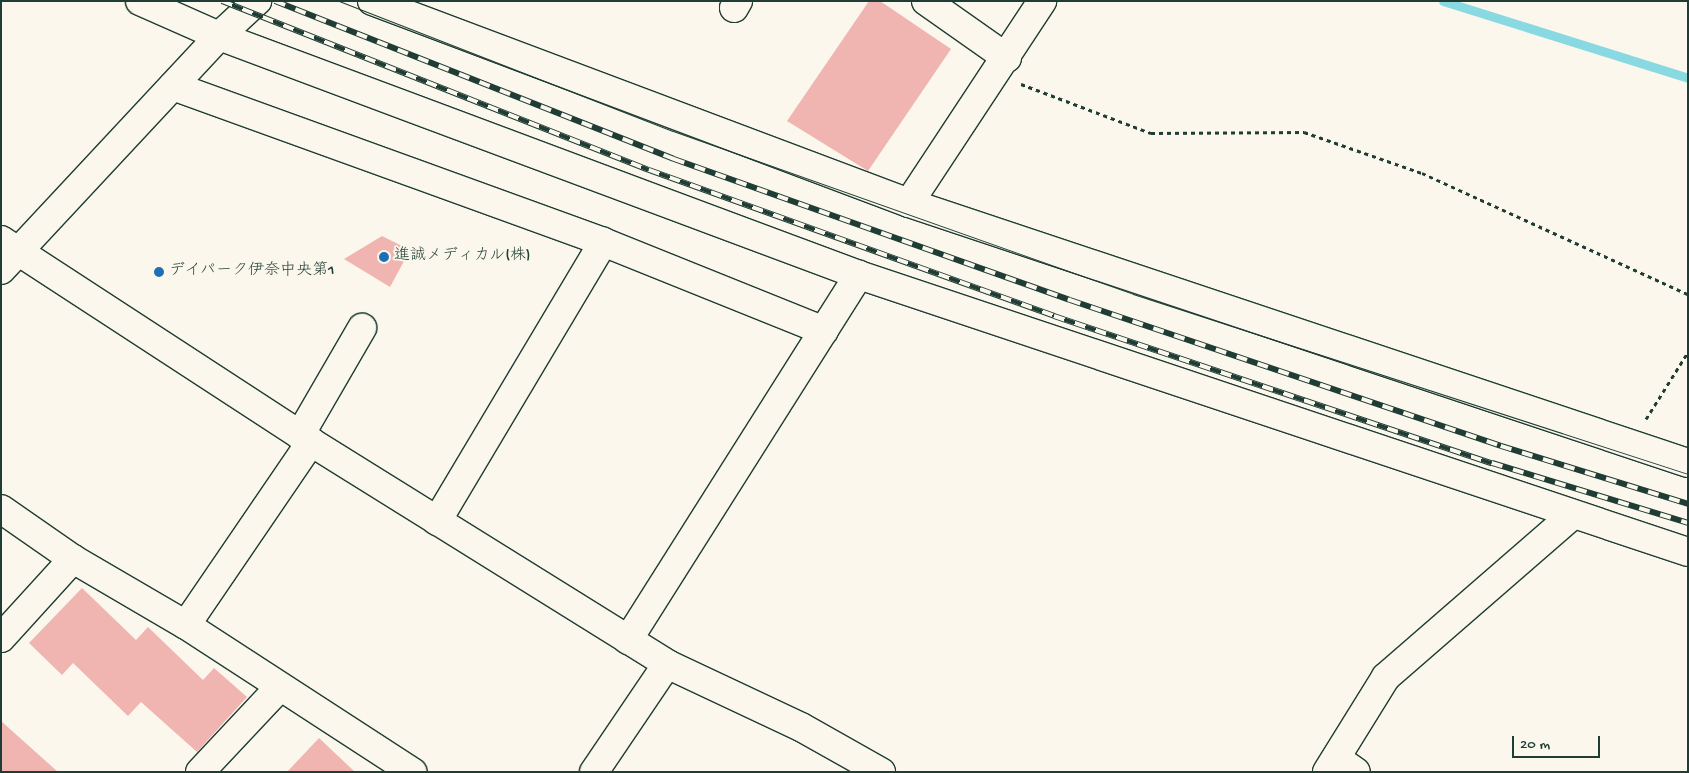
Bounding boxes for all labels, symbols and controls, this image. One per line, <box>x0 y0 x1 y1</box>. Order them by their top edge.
place label: 進誠メディカル(株) <box>394 247 531 267</box>
marker: 進誠メディカル(株) <box>378 251 390 263</box>
place label: デイパーク伊奈中央第1 <box>169 262 335 282</box>
marker: デイパーク伊奈中央第1 <box>153 266 165 278</box>
scale bar <box>1514 726 1602 758</box>
text: 20 m <box>1520 736 1550 754</box>

